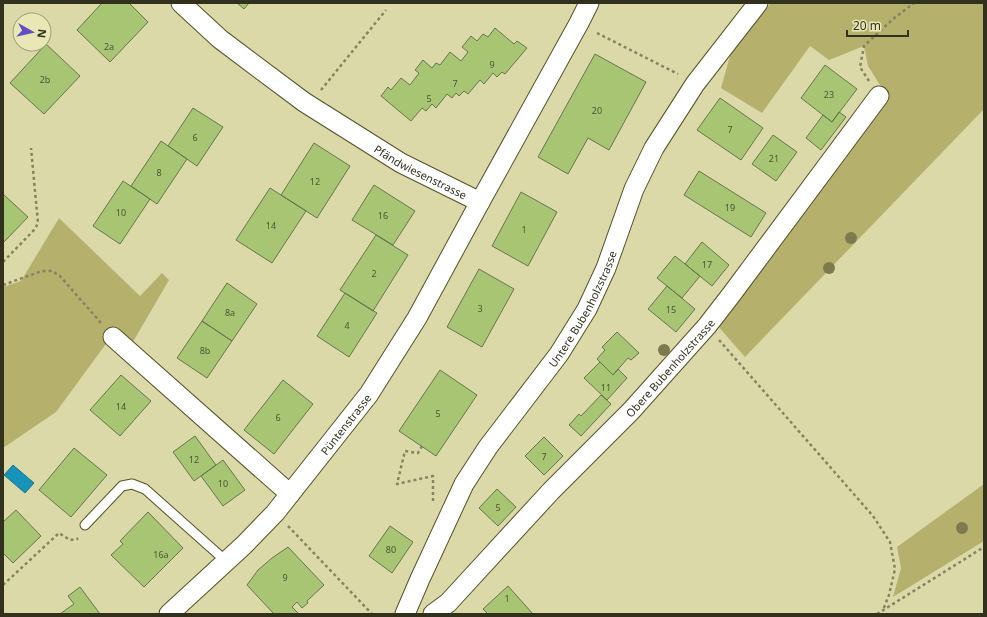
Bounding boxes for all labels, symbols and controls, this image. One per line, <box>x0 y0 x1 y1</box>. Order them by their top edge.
north arrow <box>12 12 52 52</box>
scale bar <box>847 12 908 38</box>
text: 20 m <box>853 17 881 34</box>
text: N <box>34 28 50 39</box>
house number: 2a <box>104 40 114 53</box>
house number: 9 <box>489 58 495 71</box>
house number: 2b <box>40 73 51 86</box>
house number: 7 <box>452 77 458 90</box>
house number: 23 <box>824 88 834 101</box>
house number: 5 <box>426 92 432 105</box>
house number: 20 <box>592 104 602 117</box>
house number: 7 <box>727 123 733 136</box>
house number: 6 <box>192 131 198 144</box>
street label: Pfändwiesenstrasse <box>372 141 470 202</box>
house number: 21 <box>769 152 779 165</box>
house number: 8 <box>156 166 162 179</box>
house number: 12 <box>310 175 320 188</box>
house number: 19 <box>725 201 735 214</box>
house number: 10 <box>116 206 126 219</box>
house number: 16 <box>378 209 388 222</box>
house number: 14 <box>266 219 276 232</box>
house number: 1 <box>521 223 527 236</box>
street label: Untere Bubenholzstrasse <box>545 248 619 370</box>
house number: 17 <box>702 258 712 271</box>
house number: 2 <box>371 267 377 280</box>
house number: 3 <box>477 302 483 315</box>
house number: 15 <box>666 303 676 316</box>
house number: 8a <box>225 306 235 319</box>
street label: Obere Bubenholzstrasse <box>622 315 718 420</box>
house number: 4 <box>344 319 350 332</box>
house number: 8b <box>200 344 211 357</box>
house number: 11 <box>601 381 611 394</box>
street label: Püntenstrasse <box>317 390 374 458</box>
house number: 14 <box>116 400 126 413</box>
house number: 5 <box>435 407 441 420</box>
house number: 6 <box>275 411 281 424</box>
house number: 7 <box>541 450 547 463</box>
house number: 12 <box>189 453 199 466</box>
house number: 10 <box>218 477 228 490</box>
house number: 5 <box>495 501 501 514</box>
house number: 80 <box>386 543 396 556</box>
house number: 16a <box>153 548 169 561</box>
house number: 9 <box>282 571 288 584</box>
house number: 1 <box>504 592 510 605</box>

